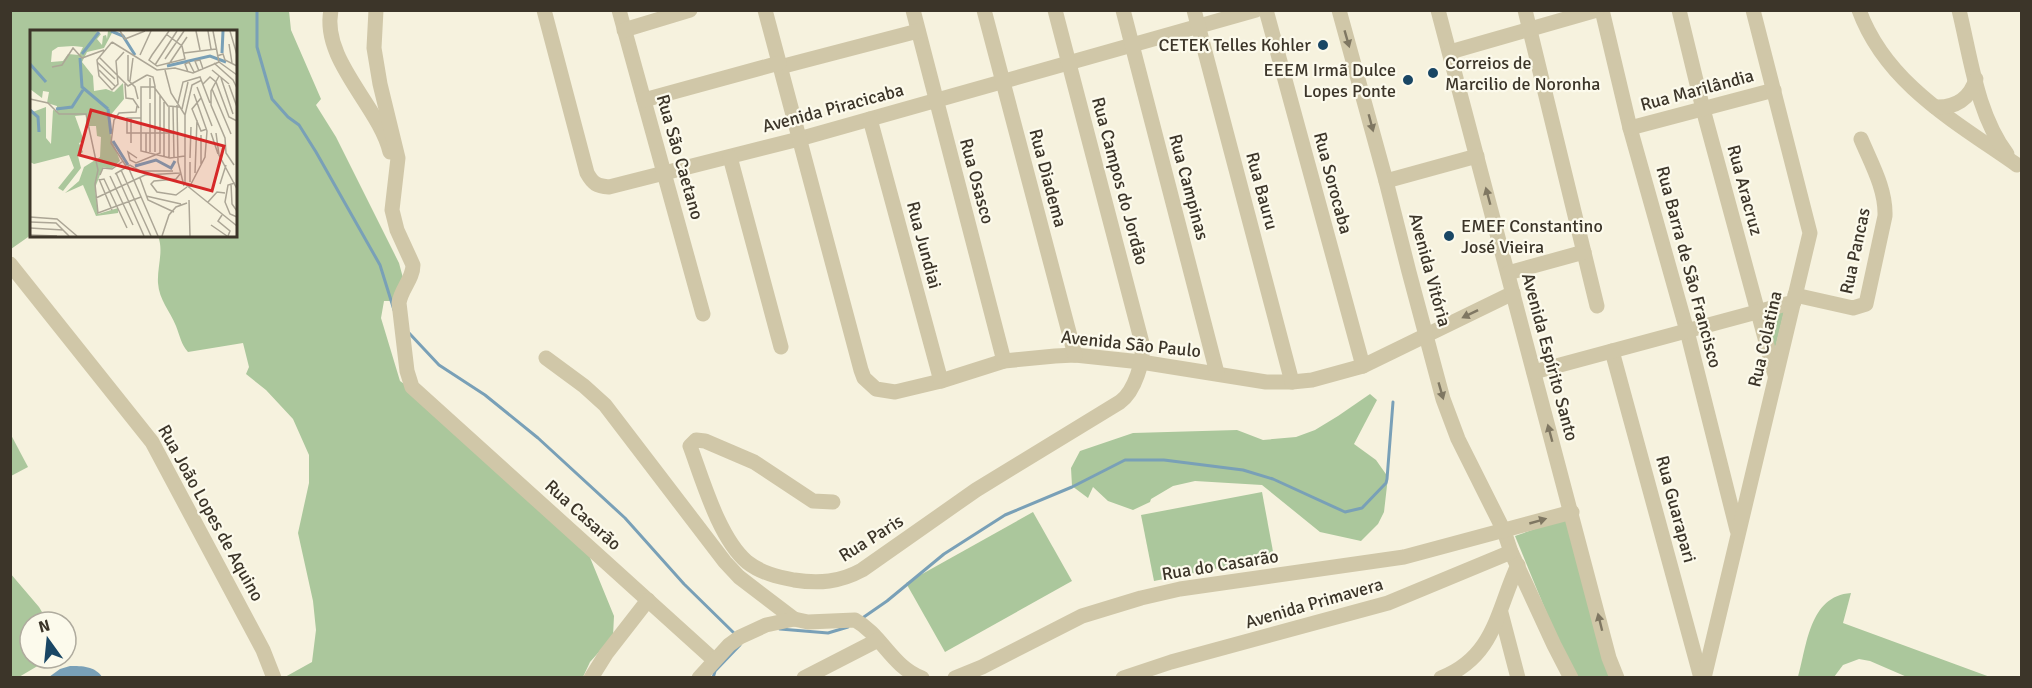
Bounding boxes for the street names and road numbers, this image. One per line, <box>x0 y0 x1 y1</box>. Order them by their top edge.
street label: Rua Marilândia <box>1638 64 1756 116</box>
street label: Avenida Piracicaba <box>760 79 906 137</box>
street label: Rua São Caetano <box>652 92 708 222</box>
street label: Rua Campos do Jordão <box>1087 95 1153 267</box>
street label: Rua Diadema <box>1024 126 1072 230</box>
street label: Rua Sorocaba <box>1309 130 1357 236</box>
street label: Rua Campinas <box>1164 132 1214 243</box>
street label: Rua Osasco <box>955 136 999 226</box>
street label: Rua Aracruz <box>1722 142 1768 238</box>
street label: Rua Bauru <box>1241 150 1283 232</box>
street label: Rua Barra de São Francisco <box>1651 164 1727 370</box>
street label: Rua Jundiai <box>902 199 946 291</box>
street label: Rua Pancas <box>1835 206 1875 296</box>
street label: Avenida Vitória <box>1404 211 1456 329</box>
street label: Avenida Espírito Santo <box>1517 271 1583 443</box>
street label: Rua Colatina <box>1743 289 1787 389</box>
street label: Avenida São Paulo <box>1060 326 1202 362</box>
street label: Rua João Lopes de Aquino <box>153 421 269 605</box>
street label: Rua Guarapari <box>1651 453 1701 565</box>
street label: Rua Casarão <box>540 475 626 555</box>
street label: Rua Paris <box>835 510 907 566</box>
street label: Rua do Casarão <box>1160 545 1280 585</box>
street label: Avenida Primavera <box>1242 573 1386 633</box>

